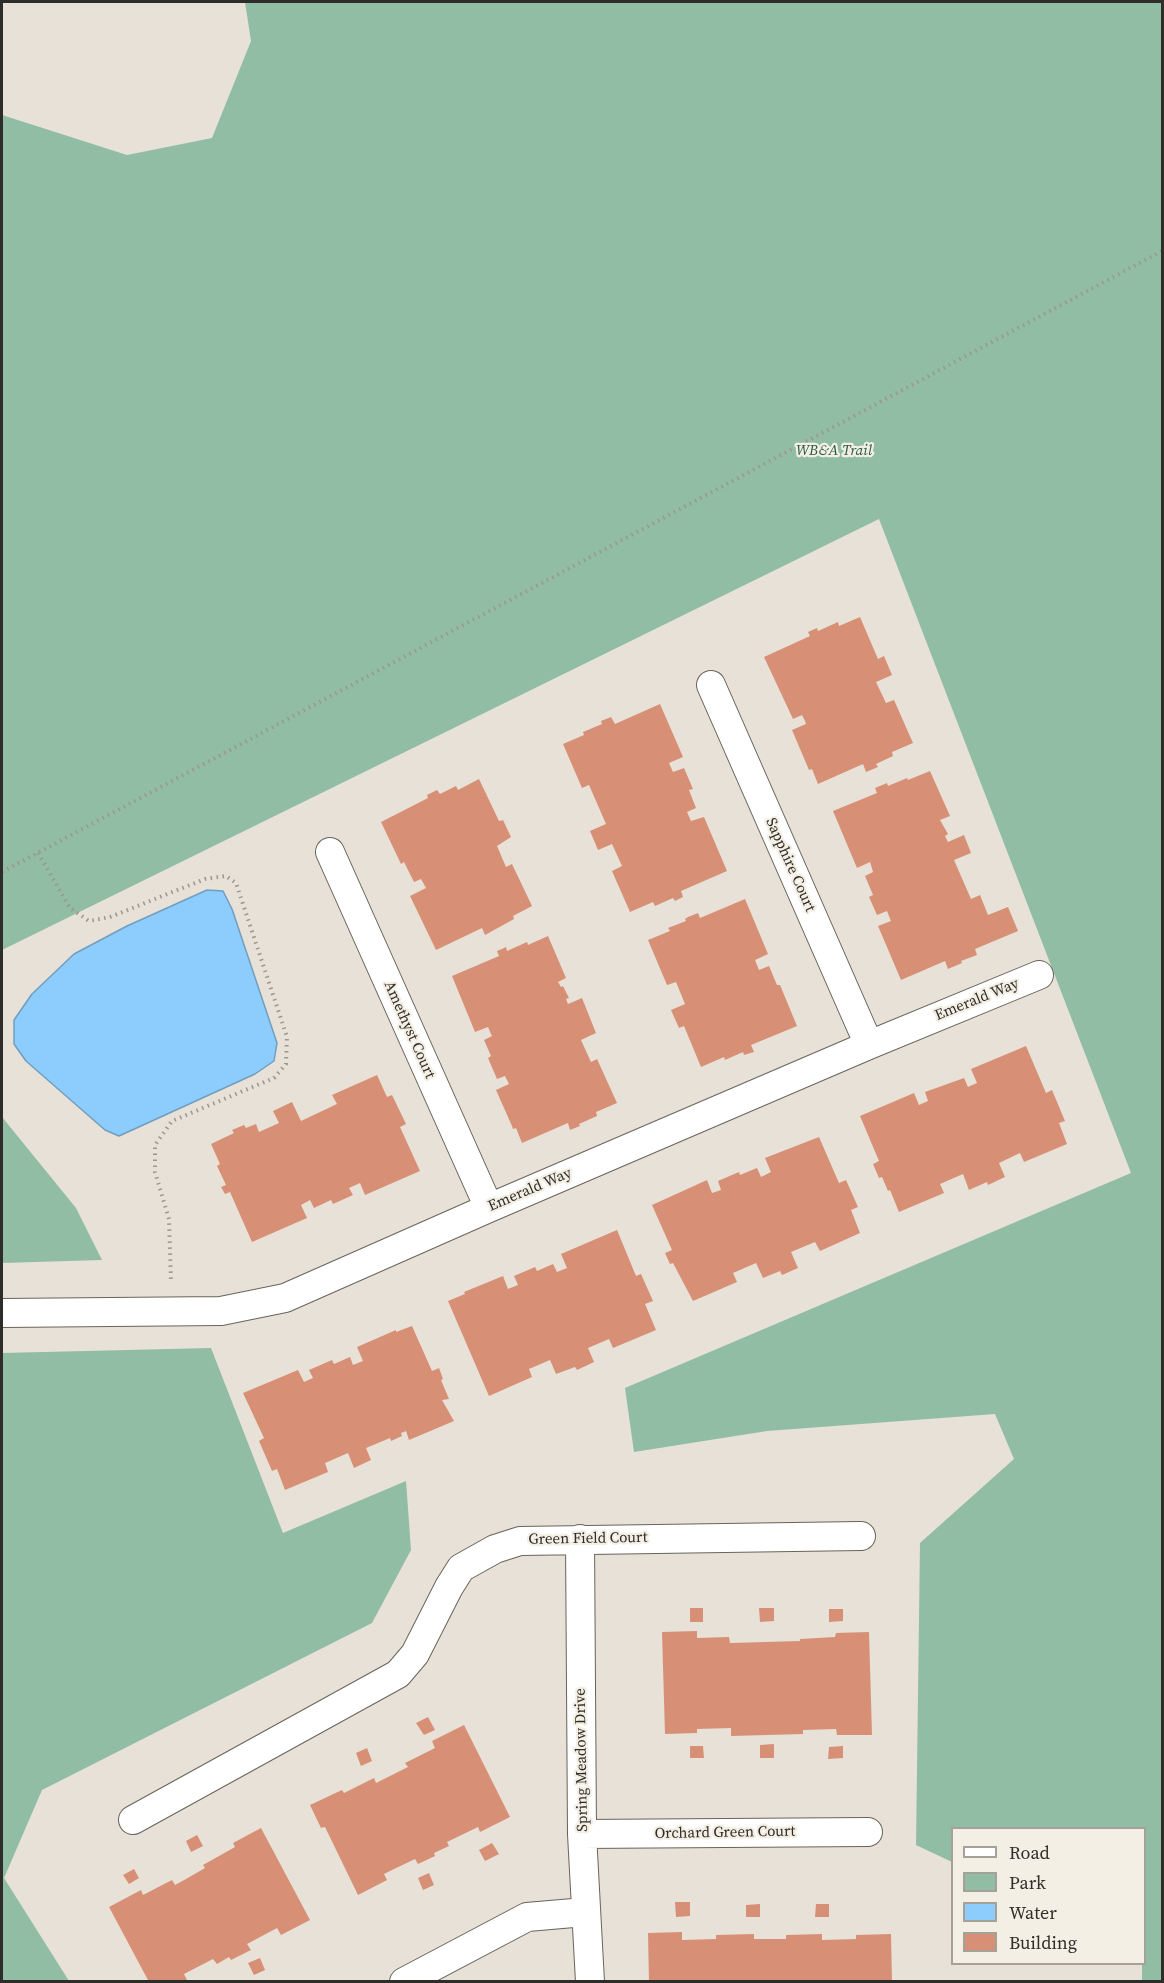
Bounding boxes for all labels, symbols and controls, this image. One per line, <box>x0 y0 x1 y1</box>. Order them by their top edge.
park label: WB&A Trail <box>796 442 872 460</box>
street label: Sapphire Court <box>761 815 819 915</box>
street label: Emerald Way <box>932 975 1022 1025</box>
street label: Amethyst Court <box>379 978 439 1082</box>
street label: Emerald Way <box>486 1164 574 1216</box>
street label: Green Field Court <box>528 1529 648 1549</box>
street label: Spring Meadow Drive <box>572 1688 592 1832</box>
street label: Orchard Green Court <box>654 1823 796 1843</box>
legend <box>951 1827 1146 1965</box>
text: Road <box>1009 1840 1050 1865</box>
text: Park <box>1009 1870 1046 1895</box>
text: Water <box>1009 1900 1057 1925</box>
text: Building <box>1009 1930 1077 1955</box>

